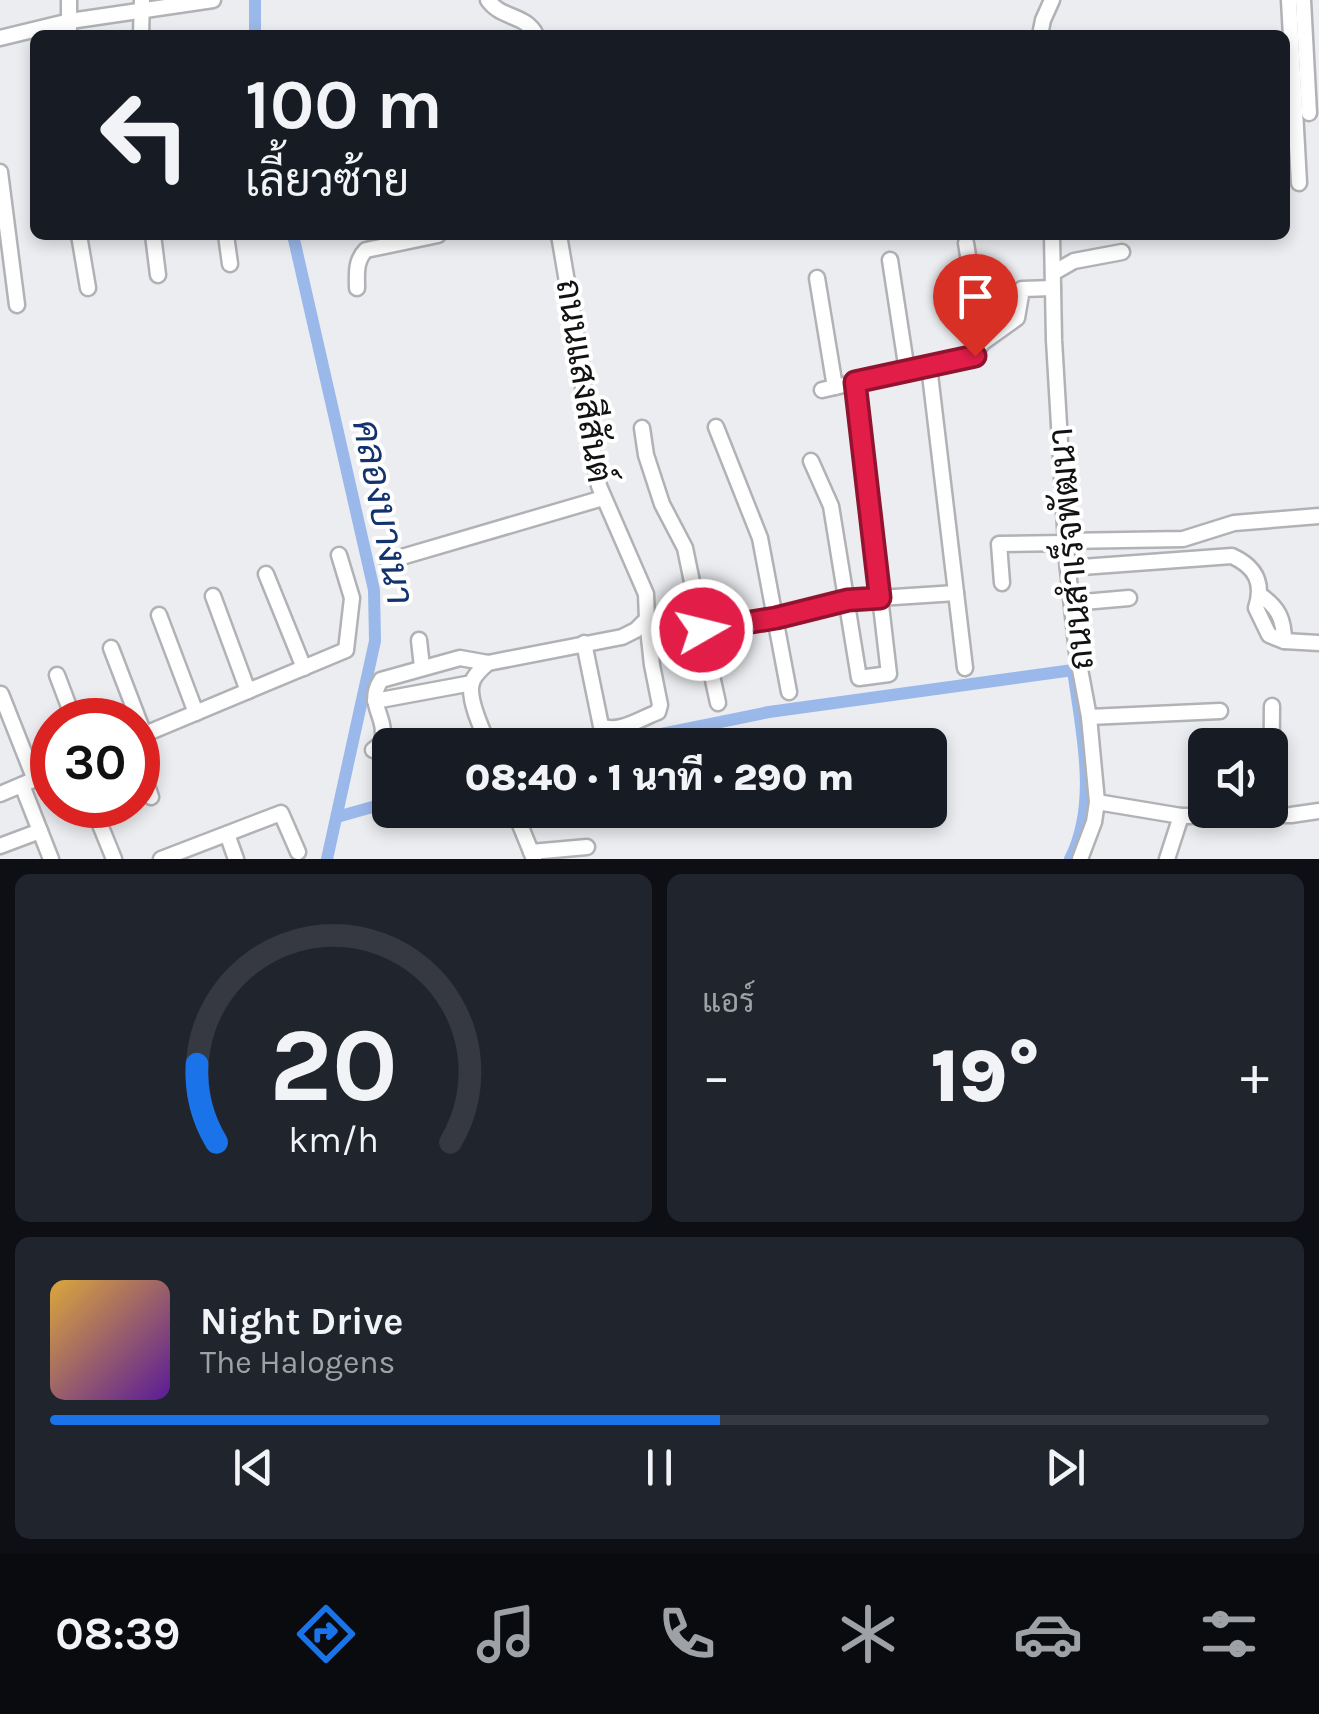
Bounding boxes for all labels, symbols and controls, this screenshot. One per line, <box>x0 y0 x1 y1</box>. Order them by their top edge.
text: 100 m <box>245 64 443 146</box>
icon: left <box>80 70 210 200</box>
text: เลี้ยวซ้าย <box>245 155 409 207</box>
pin <box>933 254 1018 357</box>
icon: arrive <box>948 269 1003 324</box>
street label: ถนนแสงสีสันต์ <box>548 276 623 486</box>
water label: คลองบางนา <box>343 416 423 608</box>
street label: ถนนสำเร็จพัฒนา <box>1035 426 1102 672</box>
position arrow <box>650 578 754 682</box>
speed limit sign: 30 <box>30 698 160 828</box>
map controls <box>1188 728 1288 828</box>
button: sound <box>1188 728 1288 828</box>
text: 08:40 · 1 นาที · 290 m <box>465 755 854 800</box>
text: แอร์ <box>702 983 755 1020</box>
text: 20 <box>269 1005 398 1126</box>
text: 19° <box>931 1032 1040 1120</box>
text: − <box>702 1044 731 1108</box>
text: + <box>1240 1044 1269 1108</box>
text: km/h <box>288 1119 379 1161</box>
text: Night Drive <box>200 1299 403 1344</box>
text: The Halogens <box>200 1344 395 1381</box>
icon: previous <box>226 1440 281 1495</box>
icon: pause <box>632 1440 687 1495</box>
icon: next <box>1038 1440 1093 1495</box>
icon: directions <box>291 1599 361 1669</box>
icon: music <box>471 1599 541 1669</box>
icon: phone <box>652 1599 722 1669</box>
icon: climate <box>833 1599 903 1669</box>
icon: car <box>1013 1599 1083 1669</box>
icon: filters <box>1194 1599 1264 1669</box>
text: 08:39 <box>55 1608 180 1660</box>

